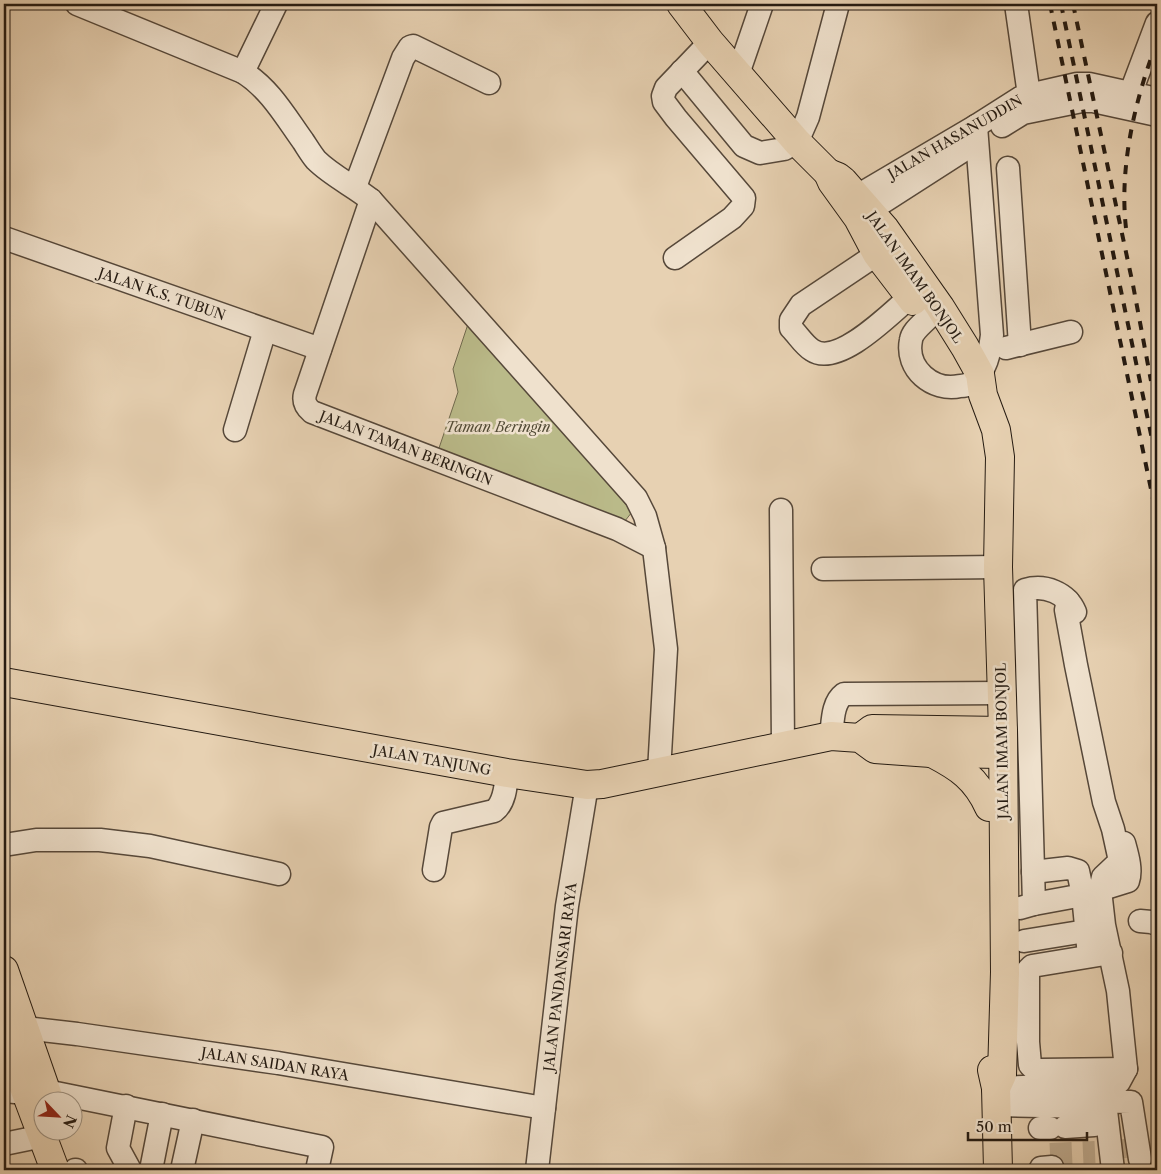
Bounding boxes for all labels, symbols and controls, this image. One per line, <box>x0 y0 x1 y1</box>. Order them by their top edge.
street label: JALAN HASANUDDIN <box>883 91 1026 184</box>
street label: JALAN IMAM BONJOL <box>862 206 967 346</box>
street label: JALAN K.S. TUBUN <box>94 263 228 324</box>
street label: JALAN TAMAN BERINGIN <box>315 406 495 490</box>
park label: Taman Beringin <box>446 418 550 436</box>
street label: JALAN IMAM BONJOL <box>992 663 1012 821</box>
street label: JALAN TANJUNG <box>369 740 493 779</box>
street label: JALAN PANDANSARI RAYA <box>539 881 581 1074</box>
street label: JALAN SAIDAN RAYA <box>198 1043 351 1085</box>
north arrow <box>32 1092 82 1142</box>
scale bar <box>968 1109 1087 1141</box>
text: N <box>59 1112 81 1131</box>
text: 50 m <box>976 1117 1012 1136</box>

